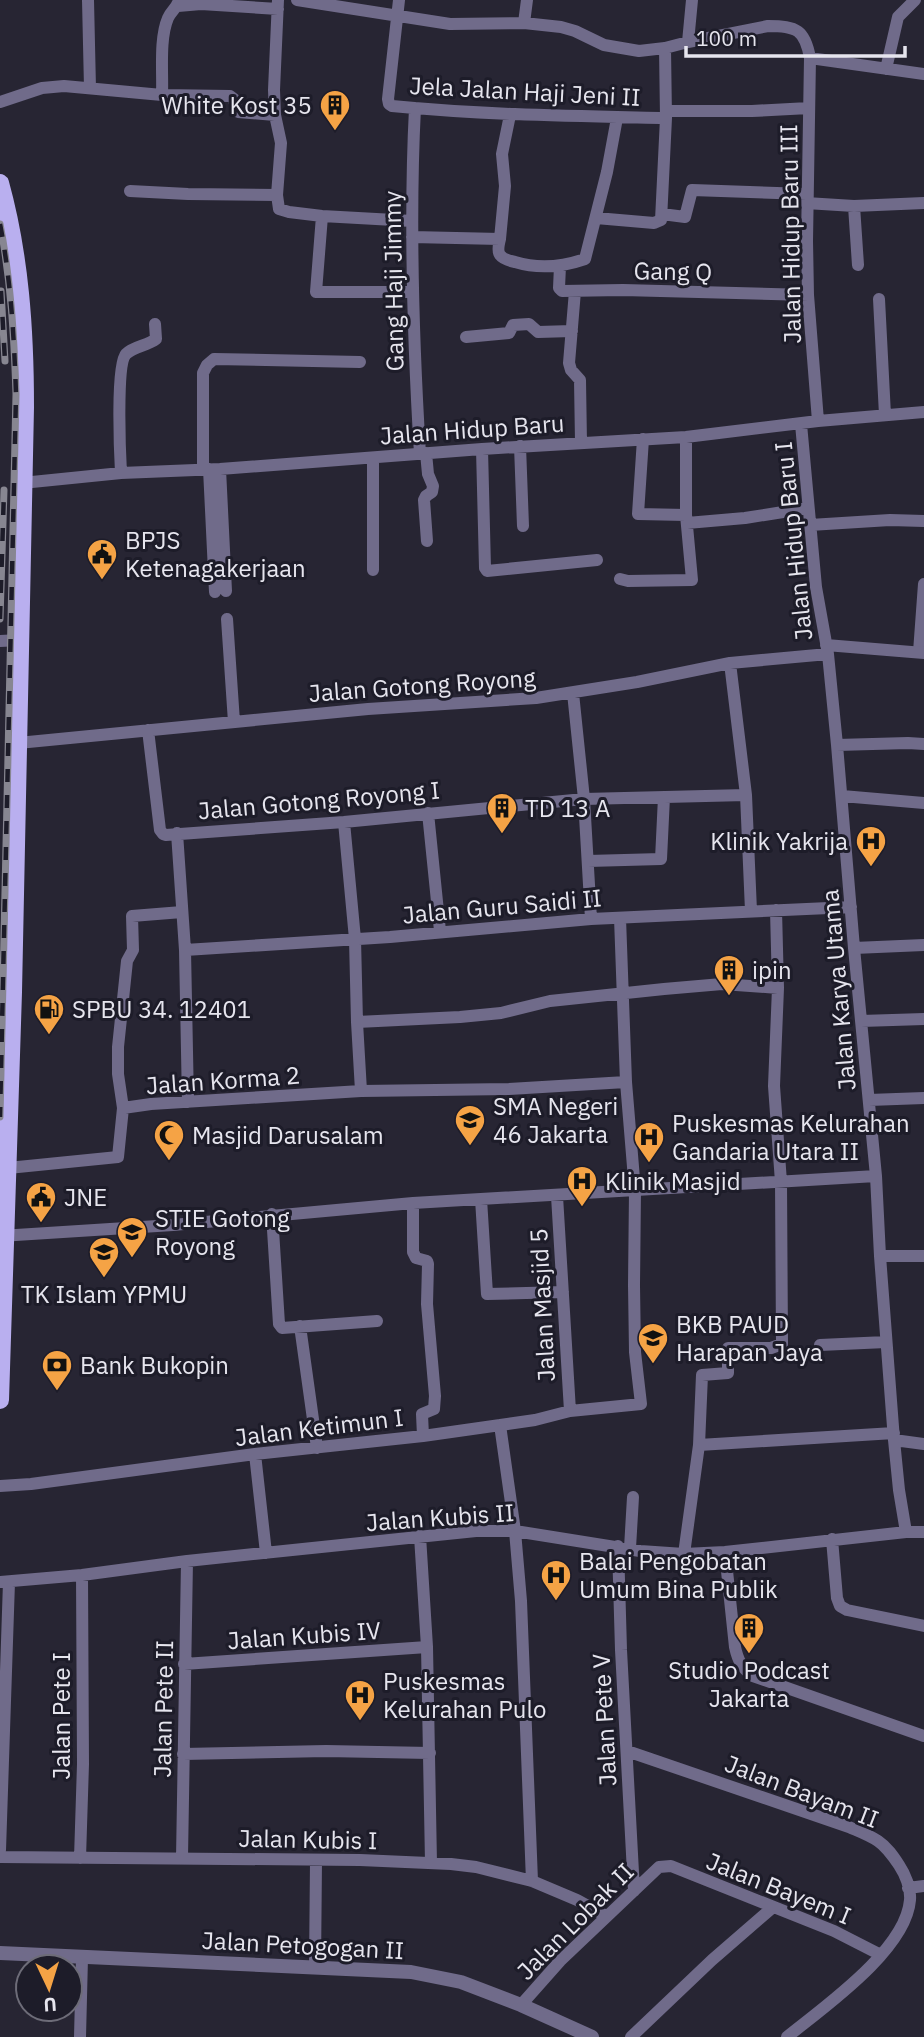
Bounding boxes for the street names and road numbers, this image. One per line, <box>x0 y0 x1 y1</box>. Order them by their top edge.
street label: Jela Jalan Haji Jeni II <box>409 69 641 113</box>
street label: Jalan Hidup Baru III <box>772 124 808 344</box>
street label: Gang Haji Jimmy <box>375 190 411 372</box>
street label: Gang Q <box>633 254 713 288</box>
street label: Jalan Hidup Baru <box>379 407 565 451</box>
street label: Jalan Hidup Baru I <box>767 440 819 642</box>
street label: Jalan Gotong Royong <box>307 661 537 709</box>
street label: Jalan Gotong Royong I <box>197 773 441 827</box>
street label: Jalan Guru Saidi II <box>401 881 603 931</box>
street label: Jalan Karya Utama <box>813 888 863 1092</box>
street label: Jalan Korma 2 <box>145 1059 301 1101</box>
street label: Jalan Masjid 5 <box>522 1227 562 1383</box>
street label: Jalan Ketimun I <box>233 1401 405 1453</box>
street label: Jalan Kubis II <box>365 1496 515 1538</box>
street label: Jalan Kubis IV <box>226 1614 382 1656</box>
street label: Jalan Pete II <box>146 1640 180 1778</box>
street label: Jalan Pete I <box>45 1652 77 1780</box>
street label: Jalan Pete V <box>585 1653 623 1787</box>
street label: Jalan Bayam II <box>720 1747 884 1835</box>
street label: Jalan Kubis I <box>238 1822 378 1856</box>
street label: Jalan Bayem I <box>702 1844 856 1932</box>
street label: Jalan Lobak II <box>510 1856 640 1986</box>
street label: Jalan Petogogan II <box>201 1924 405 1966</box>

